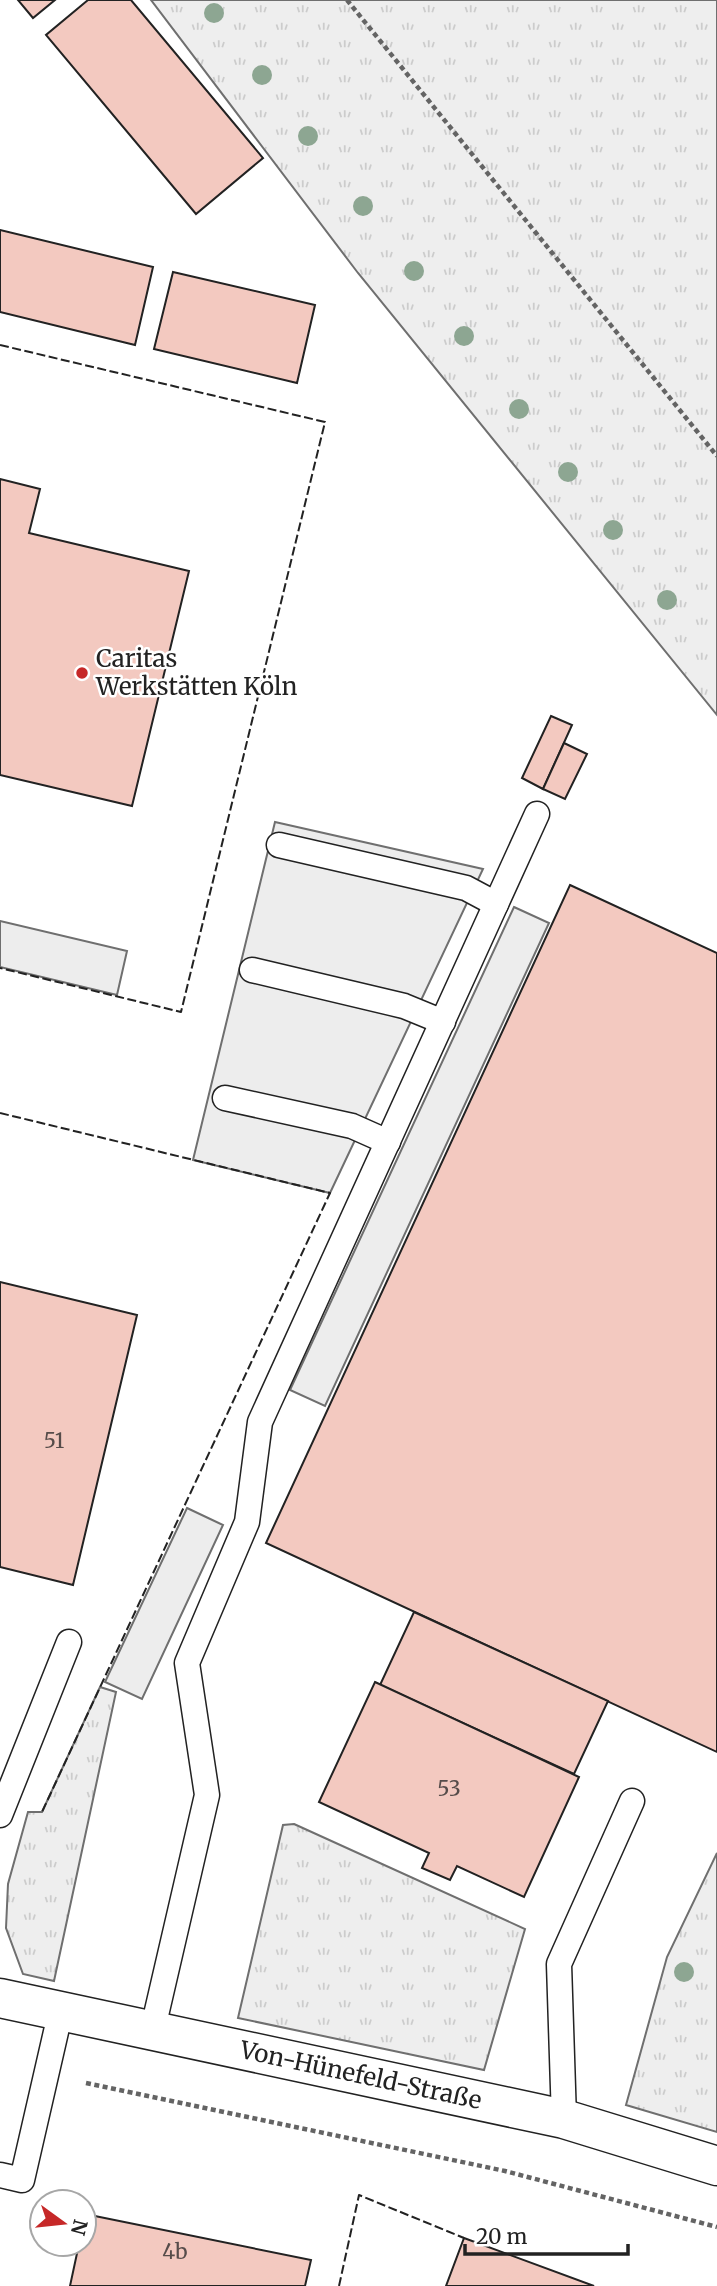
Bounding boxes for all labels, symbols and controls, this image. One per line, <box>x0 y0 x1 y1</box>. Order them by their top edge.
place label: Caritas Werkstätten Köln <box>95 643 297 702</box>
marker: Caritas Werkstätten Köln <box>74 665 90 681</box>
house number: 51 <box>44 1427 64 1454</box>
house number: 53 <box>437 1775 461 1802</box>
street label: Von-Hünefeld-Straße <box>236 2034 484 2116</box>
north arrow <box>28 2188 98 2258</box>
scale bar <box>465 2212 628 2256</box>
text: N <box>66 2217 93 2238</box>
text: 20 m <box>476 2223 528 2250</box>
house number: 4b <box>162 2238 188 2265</box>

